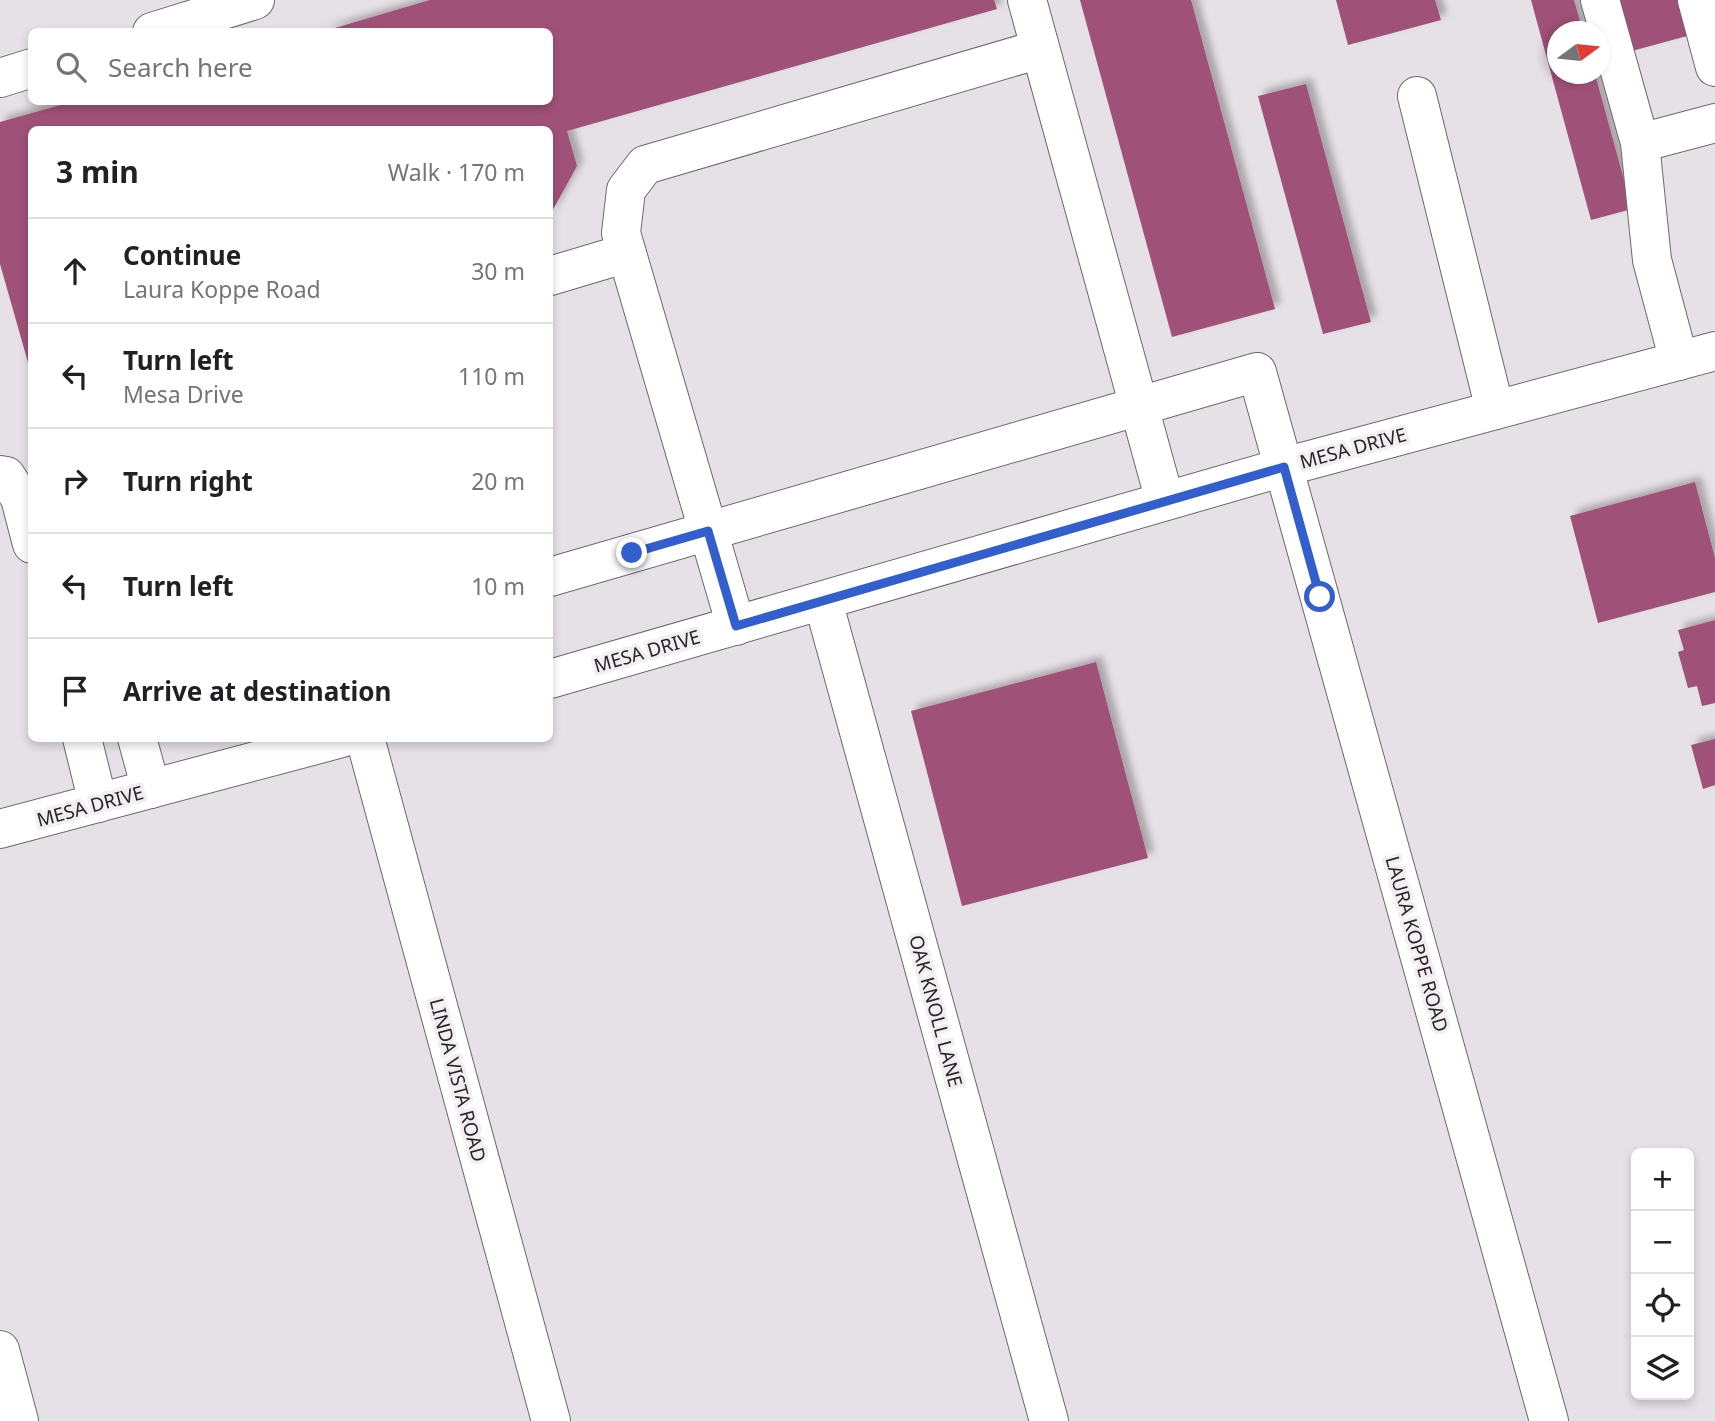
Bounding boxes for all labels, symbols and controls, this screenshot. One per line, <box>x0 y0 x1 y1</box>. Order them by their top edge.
north arrow <box>1547 21 1610 84</box>
search box <box>28 28 553 105</box>
icon: search <box>52 48 90 86</box>
text: Search here <box>108 49 253 85</box>
text: 3 min <box>56 151 139 192</box>
text: Walk · 170 m <box>388 156 525 188</box>
text: Continue <box>123 237 241 273</box>
icon: ahead <box>56 252 94 290</box>
text: 30 m <box>471 255 525 287</box>
text: Laura Koppe Road <box>123 273 321 305</box>
text: Turn left <box>123 342 234 378</box>
icon: left <box>56 357 94 395</box>
text: 110 m <box>458 360 525 392</box>
text: Mesa Drive <box>123 378 244 410</box>
street label: MESA DRIVE <box>1297 421 1409 475</box>
icon: right <box>56 462 94 500</box>
text: Turn right <box>123 463 253 499</box>
text: 20 m <box>471 465 525 497</box>
route end <box>616 537 647 568</box>
icon: left <box>56 567 94 605</box>
text: Turn left <box>123 568 234 604</box>
text: 10 m <box>471 570 525 602</box>
route start <box>1304 581 1335 612</box>
street label: MESA DRIVE <box>591 623 703 679</box>
icon: arrive <box>56 672 94 710</box>
text: Arrive at destination <box>123 673 392 709</box>
street label: MESA DRIVE <box>34 779 146 833</box>
street label: LAURA KOPPE ROAD <box>1379 853 1455 1035</box>
street label: OAK KNOLL LANE <box>903 932 969 1090</box>
street label: LINDA VISTA ROAD <box>424 995 492 1165</box>
map controls <box>1631 1148 1694 1400</box>
button: + <box>1631 1148 1694 1211</box>
button: − <box>1631 1211 1694 1274</box>
button: locate <box>1631 1274 1694 1337</box>
button: layers <box>1631 1337 1694 1400</box>

